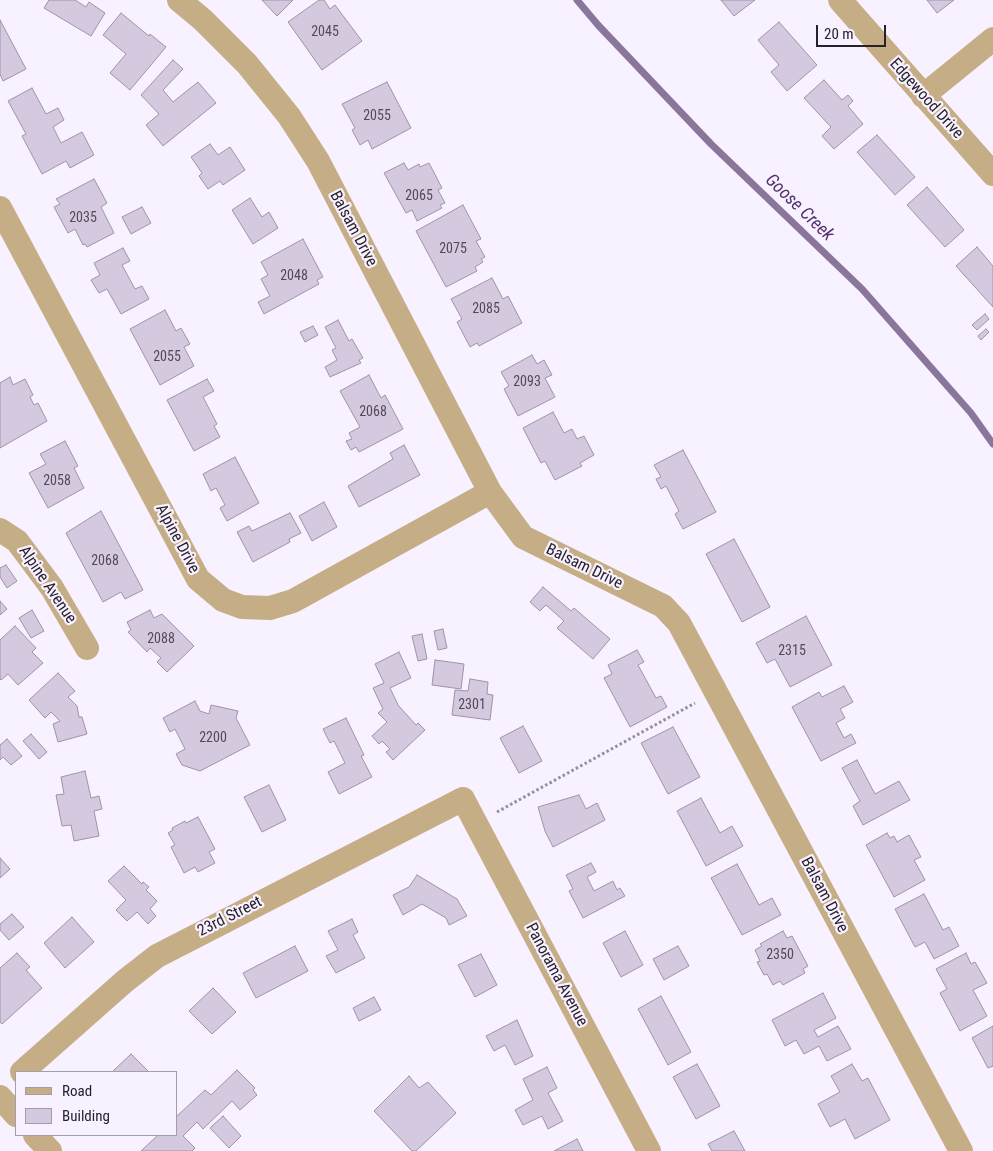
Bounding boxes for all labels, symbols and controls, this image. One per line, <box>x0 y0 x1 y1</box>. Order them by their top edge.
scale bar <box>818 15 888 47</box>
house number: 2045 <box>311 24 339 40</box>
text: 20 m <box>824 25 854 43</box>
street label: Edgewood Drive <box>885 55 967 143</box>
house number: 2055 <box>363 108 391 124</box>
water label: Goose Creek <box>760 170 838 246</box>
street label: Balsam Drive <box>325 188 381 270</box>
house number: 2065 <box>405 188 433 204</box>
house number: 2035 <box>69 210 97 226</box>
house number: 2075 <box>439 241 467 257</box>
house number: 2048 <box>280 268 308 284</box>
house number: 2085 <box>472 301 500 317</box>
house number: 2055 <box>153 349 181 365</box>
house number: 2093 <box>513 374 541 390</box>
house number: 2068 <box>359 404 387 420</box>
house number: 2058 <box>43 473 71 489</box>
street label: Alpine Drive <box>151 501 203 577</box>
street label: Balsam Drive <box>543 540 625 594</box>
street label: Alpine Avenue <box>14 543 80 627</box>
house number: 2068 <box>91 553 119 569</box>
house number: 2088 <box>147 631 175 647</box>
house number: 2315 <box>778 643 806 659</box>
house number: 2301 <box>458 697 486 713</box>
house number: 2200 <box>199 730 227 746</box>
street label: Balsam Drive <box>796 854 852 936</box>
street label: 23rd Street <box>195 893 265 941</box>
street label: Panorama Avenue <box>521 920 591 1030</box>
house number: 2350 <box>766 947 794 963</box>
legend <box>15 1071 178 1136</box>
text: Road <box>62 1082 92 1100</box>
text: Building <box>62 1107 110 1125</box>

